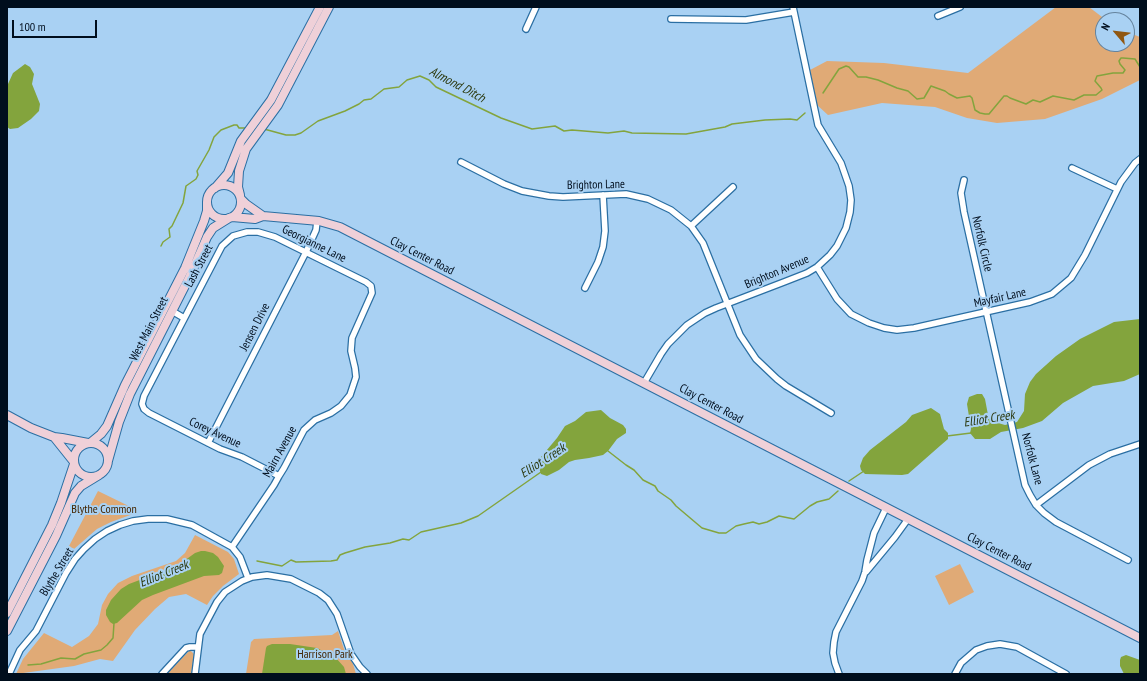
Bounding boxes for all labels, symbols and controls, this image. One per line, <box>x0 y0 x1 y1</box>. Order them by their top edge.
scale bar <box>14 12 99 38</box>
north arrow <box>1095 12 1135 52</box>
text: 100 m <box>19 19 46 34</box>
text: N <box>1098 21 1113 33</box>
water label: Almond Ditch <box>426 64 488 106</box>
street label: Brighton Lane <box>567 177 625 193</box>
street label: Norfolk Circle <box>969 215 995 273</box>
street label: Georgianne Lane <box>280 222 348 266</box>
street label: Clay Center Road <box>388 234 456 278</box>
street label: Lash Street <box>182 242 216 290</box>
street label: Brighton Avenue <box>743 252 811 292</box>
street label: Mayfair Lane <box>973 285 1027 311</box>
street label: West Main Street <box>127 294 171 364</box>
street label: Jensen Drive <box>237 301 273 353</box>
street label: Clay Center Road <box>677 381 745 427</box>
water label: Elliot Creek <box>962 407 1016 431</box>
street label: Corey Avenue <box>187 415 243 451</box>
street label: Mairn Avenue <box>260 424 300 480</box>
street label: Norfolk Lane <box>1018 432 1046 486</box>
water label: Elliot Creek <box>517 440 569 482</box>
park label: Blythe Common <box>71 503 137 517</box>
street label: Clay Center Road <box>965 530 1033 574</box>
street label: Blythe Street <box>37 545 77 599</box>
water label: Elliot Creek <box>137 557 191 591</box>
park label: Harrison Park <box>297 648 353 662</box>

